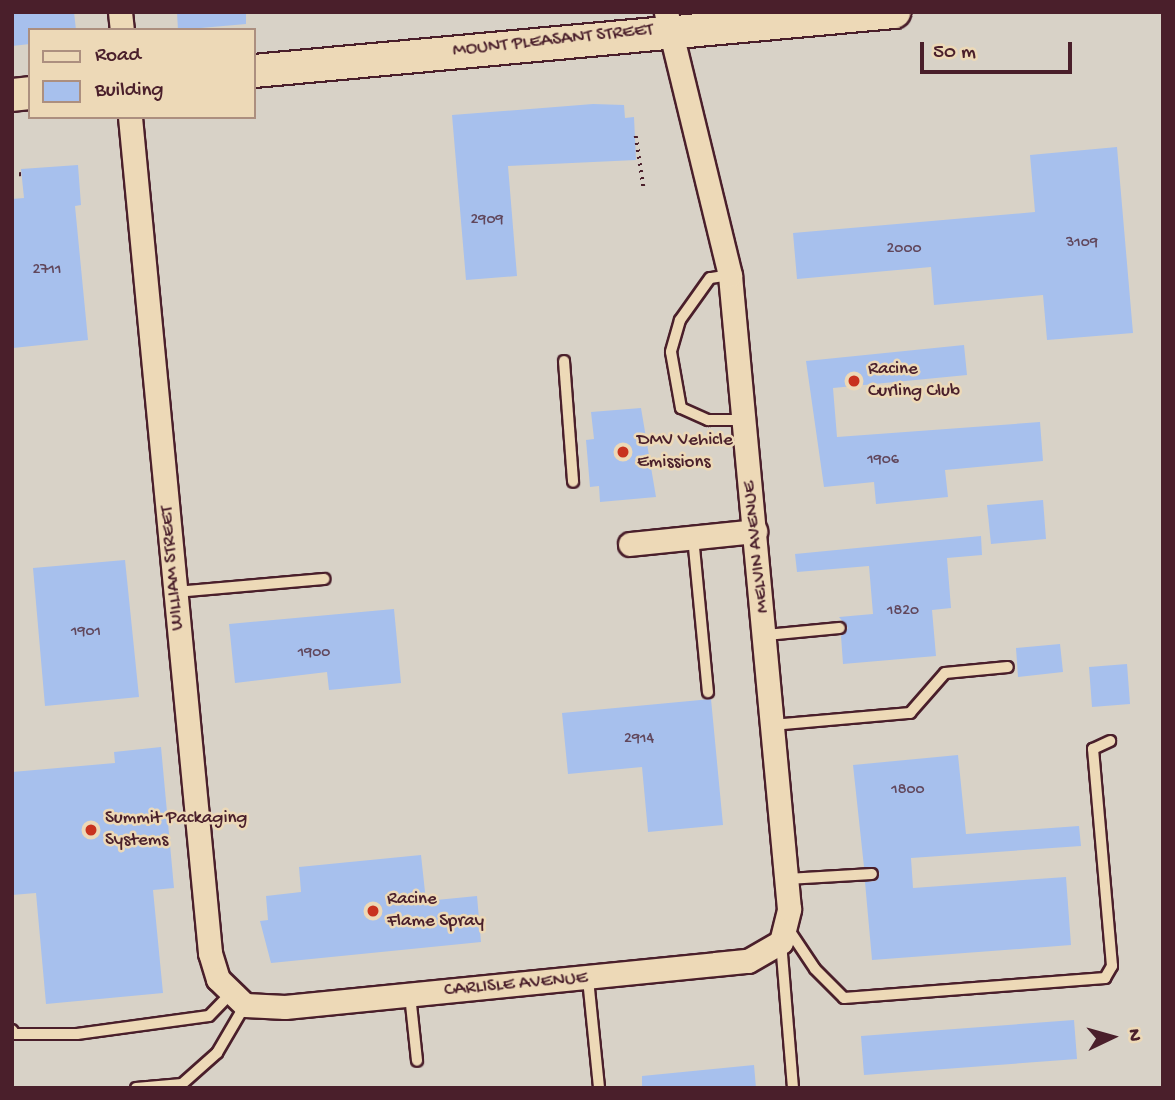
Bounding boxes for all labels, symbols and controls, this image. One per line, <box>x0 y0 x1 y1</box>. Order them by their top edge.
street label: MOUNT PLEASANT STREET <box>452 19 654 63</box>
legend <box>28 28 256 119</box>
scale bar <box>923 28 1075 72</box>
text: 50 m <box>933 41 976 66</box>
text: Road <box>95 44 141 69</box>
text: Building <box>95 79 164 104</box>
house number: 2909 <box>471 211 503 231</box>
house number: 3109 <box>1066 234 1098 254</box>
house number: 2000 <box>886 240 922 260</box>
house number: 2711 <box>32 261 62 281</box>
place label: Racine Curling Club <box>868 359 960 403</box>
marker: Racine Curling Club <box>846 373 862 389</box>
place label: DMV Vehicle Emissions <box>637 430 733 474</box>
marker: DMV Vehicle Emissions <box>615 444 631 460</box>
house number: 1906 <box>867 451 899 471</box>
street label: MELVIN AVENUE <box>739 480 775 614</box>
street label: WILLIAM STREET <box>156 505 190 631</box>
house number: 1820 <box>887 602 919 622</box>
house number: 1901 <box>71 623 101 643</box>
house number: 1900 <box>298 644 330 664</box>
house number: 2914 <box>624 730 654 750</box>
house number: 1800 <box>891 781 925 801</box>
place label: Summit Packaging Systems <box>105 808 247 852</box>
marker: Summit Packaging Systems <box>83 822 99 838</box>
place label: Racine Flame Spray <box>387 889 484 933</box>
marker: Racine Flame Spray <box>365 903 381 919</box>
street label: CARLISLE AVENUE <box>443 967 589 1003</box>
north arrow <box>1077 1002 1147 1072</box>
text: N <box>1121 1028 1145 1042</box>

